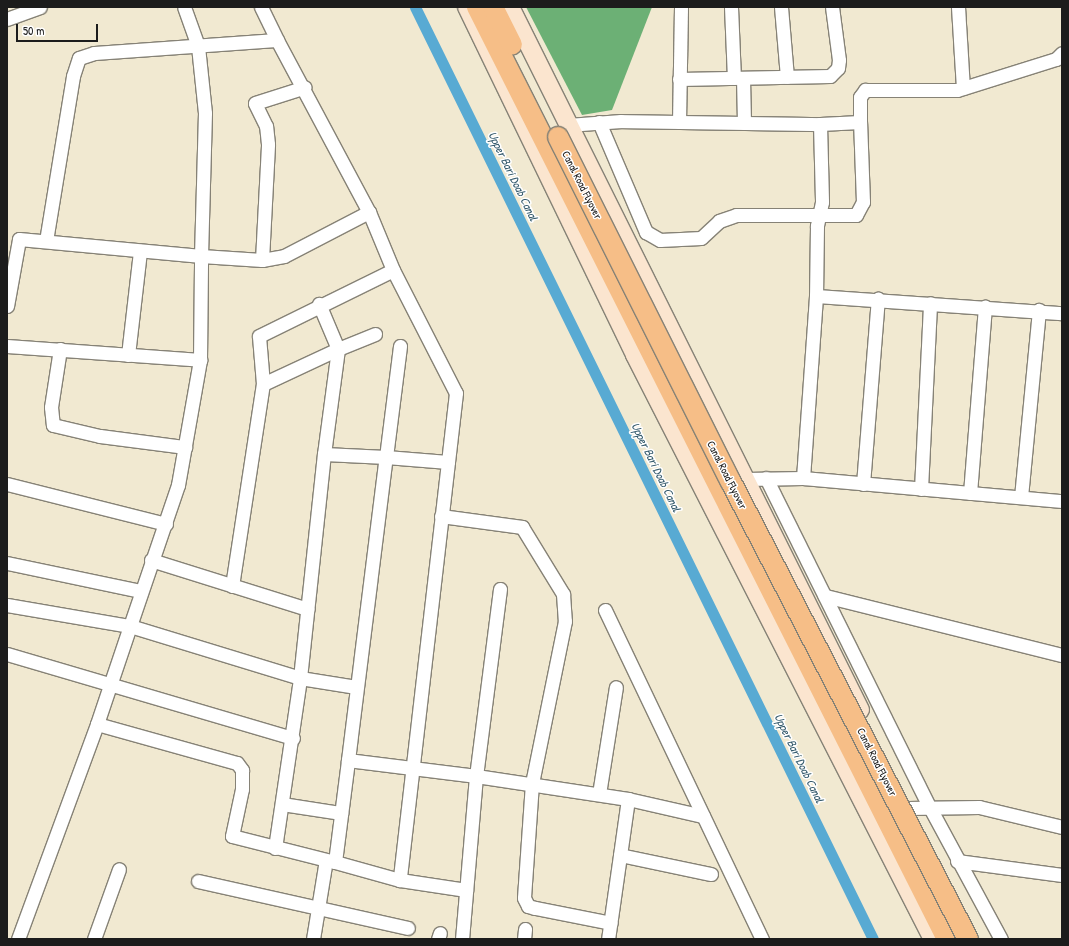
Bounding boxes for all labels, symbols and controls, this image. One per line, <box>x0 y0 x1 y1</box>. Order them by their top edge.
scale bar <box>18 16 100 42</box>
text: 50 m <box>23 22 44 39</box>
water label: Upper Bari Doab Canal <box>485 129 541 223</box>
street label: Canal Road Flyover <box>559 149 605 221</box>
water label: Upper Bari Doab Canal <box>628 420 684 514</box>
street label: Canal Road Flyover <box>704 439 750 511</box>
water label: Upper Bari Doab Canal <box>771 711 827 805</box>
street label: Canal Road Flyover <box>854 726 900 798</box>

